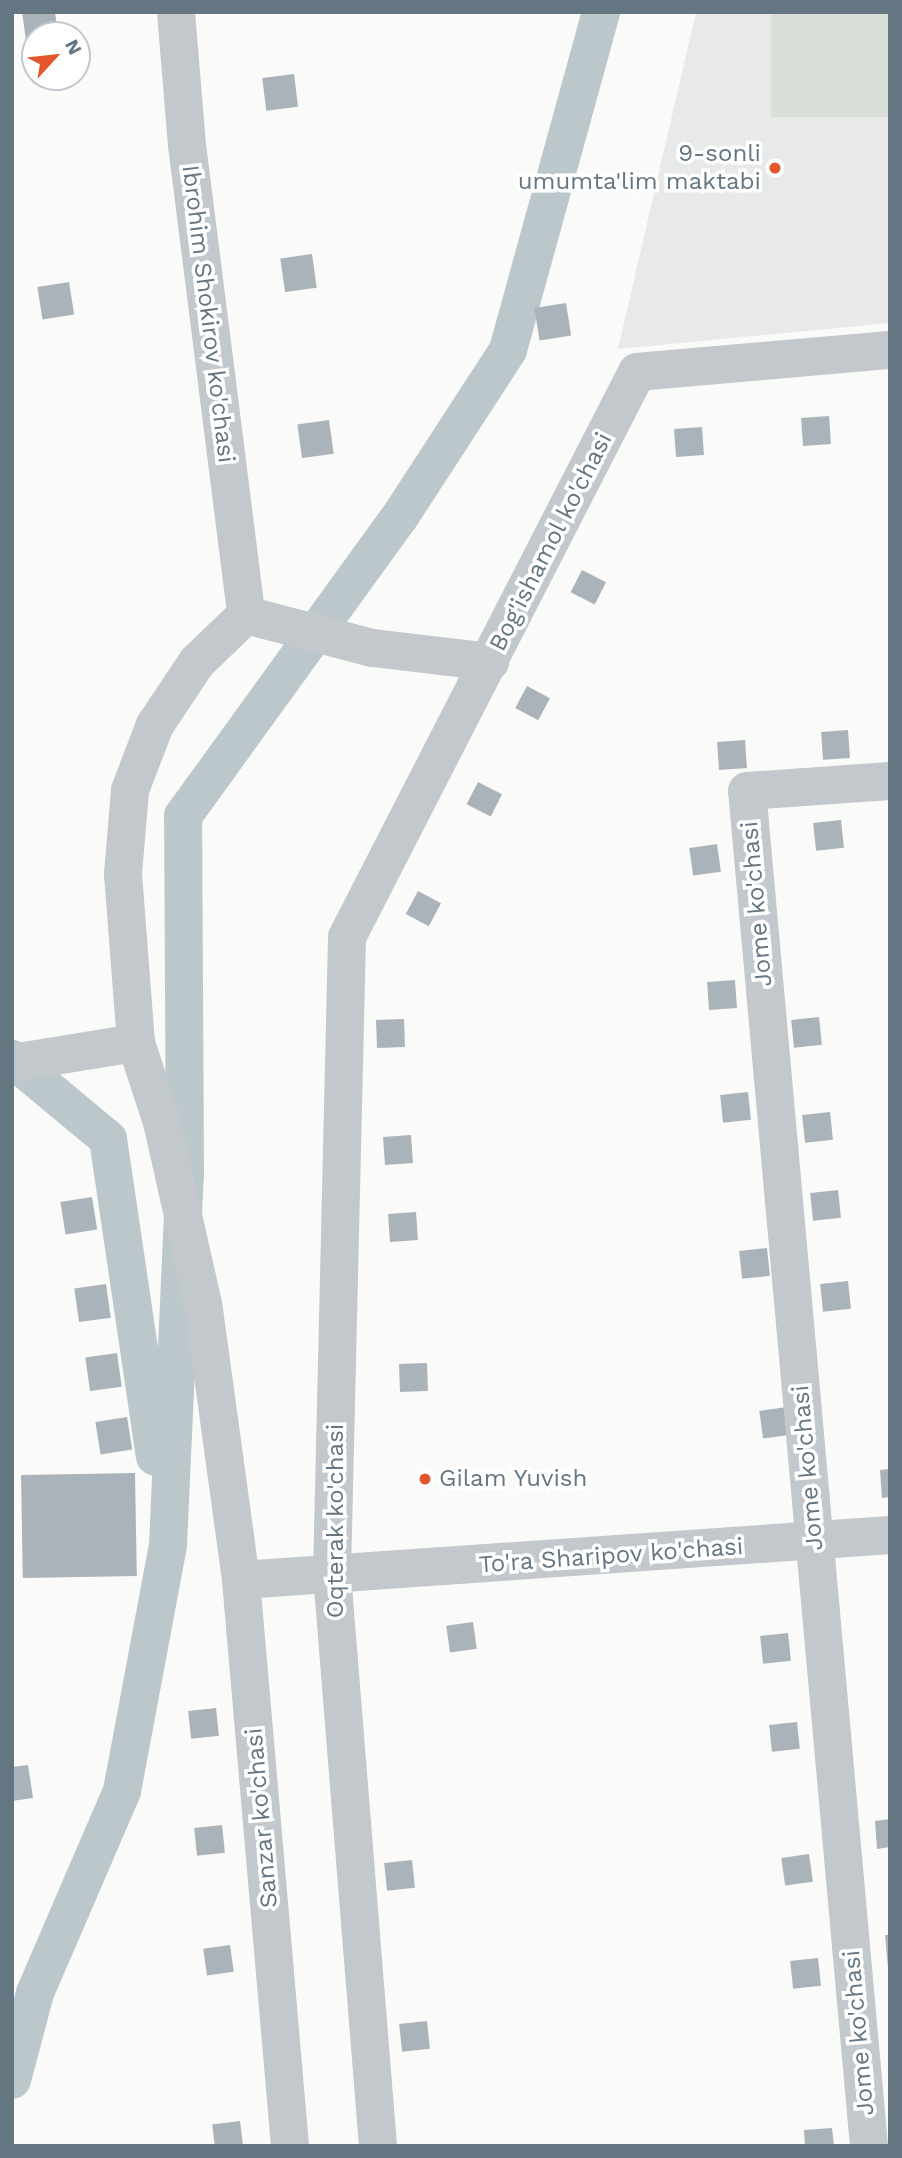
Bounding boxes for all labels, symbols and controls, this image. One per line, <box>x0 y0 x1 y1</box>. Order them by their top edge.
north arrow <box>21 21 91 91</box>
text: N <box>60 36 87 59</box>
place label: 9-sonli umumta'lim maktabi <box>518 140 761 196</box>
marker: 9-sonli umumta'lim maktabi <box>767 160 783 176</box>
street label: Ibrohim Shokirov ko'chasi <box>175 163 241 465</box>
street label: Bog'ishamol ko'chasi <box>483 428 619 656</box>
street label: Jome ko'chasi <box>735 820 779 988</box>
street label: Jome ko'chasi <box>786 1384 830 1552</box>
street label: Oqterak ko'chasi <box>322 1424 350 1618</box>
place label: Gilam Yuvish <box>439 1465 588 1493</box>
marker: Gilam Yuvish <box>417 1471 433 1487</box>
street label: To'ra Sharipov ko'chasi <box>477 1532 745 1580</box>
street label: Sanzar ko'chasi <box>240 1727 284 1909</box>
street label: Jome ko'chasi <box>837 1949 881 2117</box>

